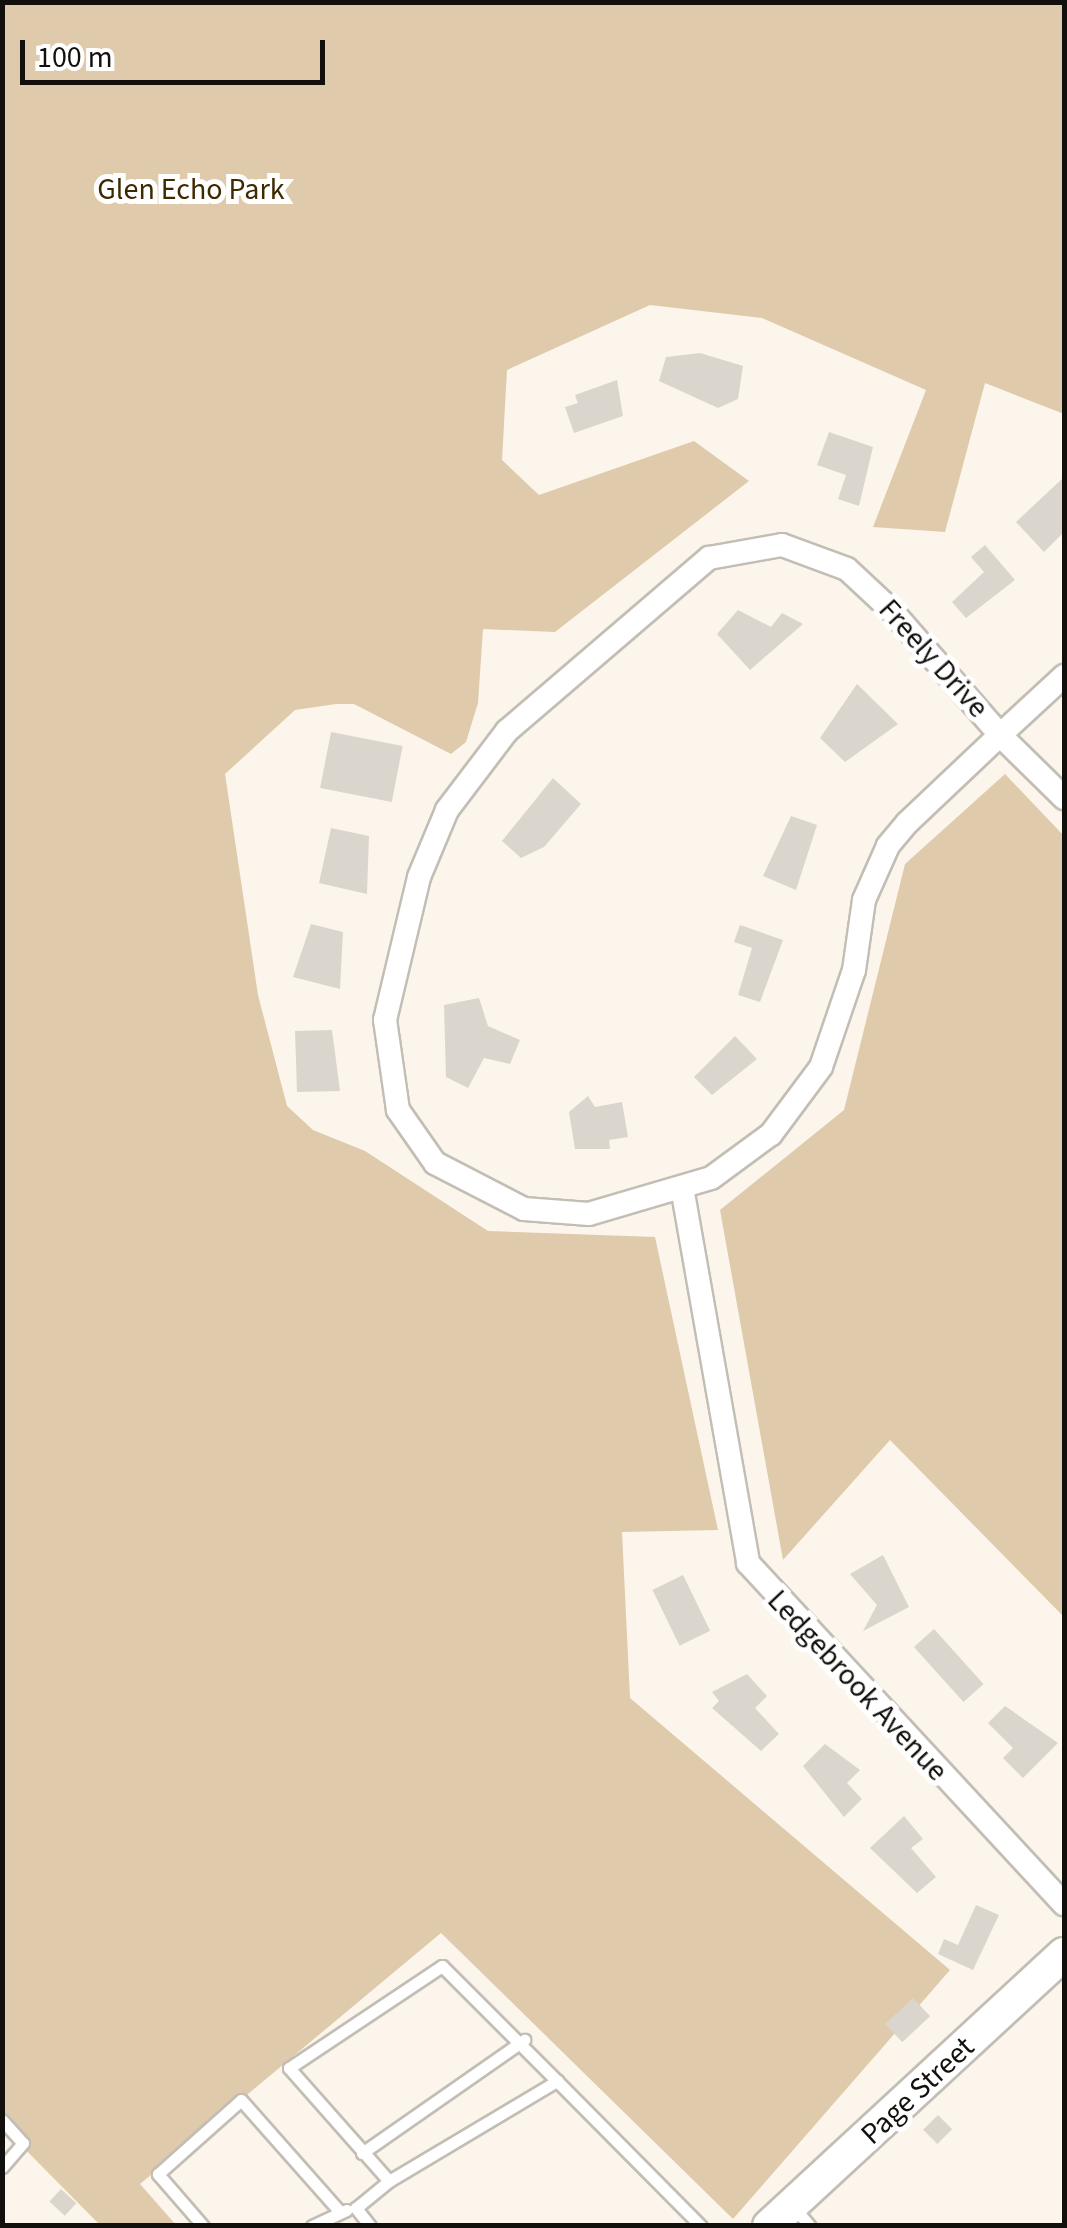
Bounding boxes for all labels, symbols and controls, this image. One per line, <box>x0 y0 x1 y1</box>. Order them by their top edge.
scale bar <box>25 20 330 82</box>
text: 100 m <box>37 36 113 79</box>
park label: Glen Echo Park <box>97 172 285 208</box>
street label: Freely Drive <box>871 592 995 726</box>
street label: Ledgebrook Avenue <box>759 1583 955 1789</box>
street label: Page Street <box>854 2030 982 2152</box>

